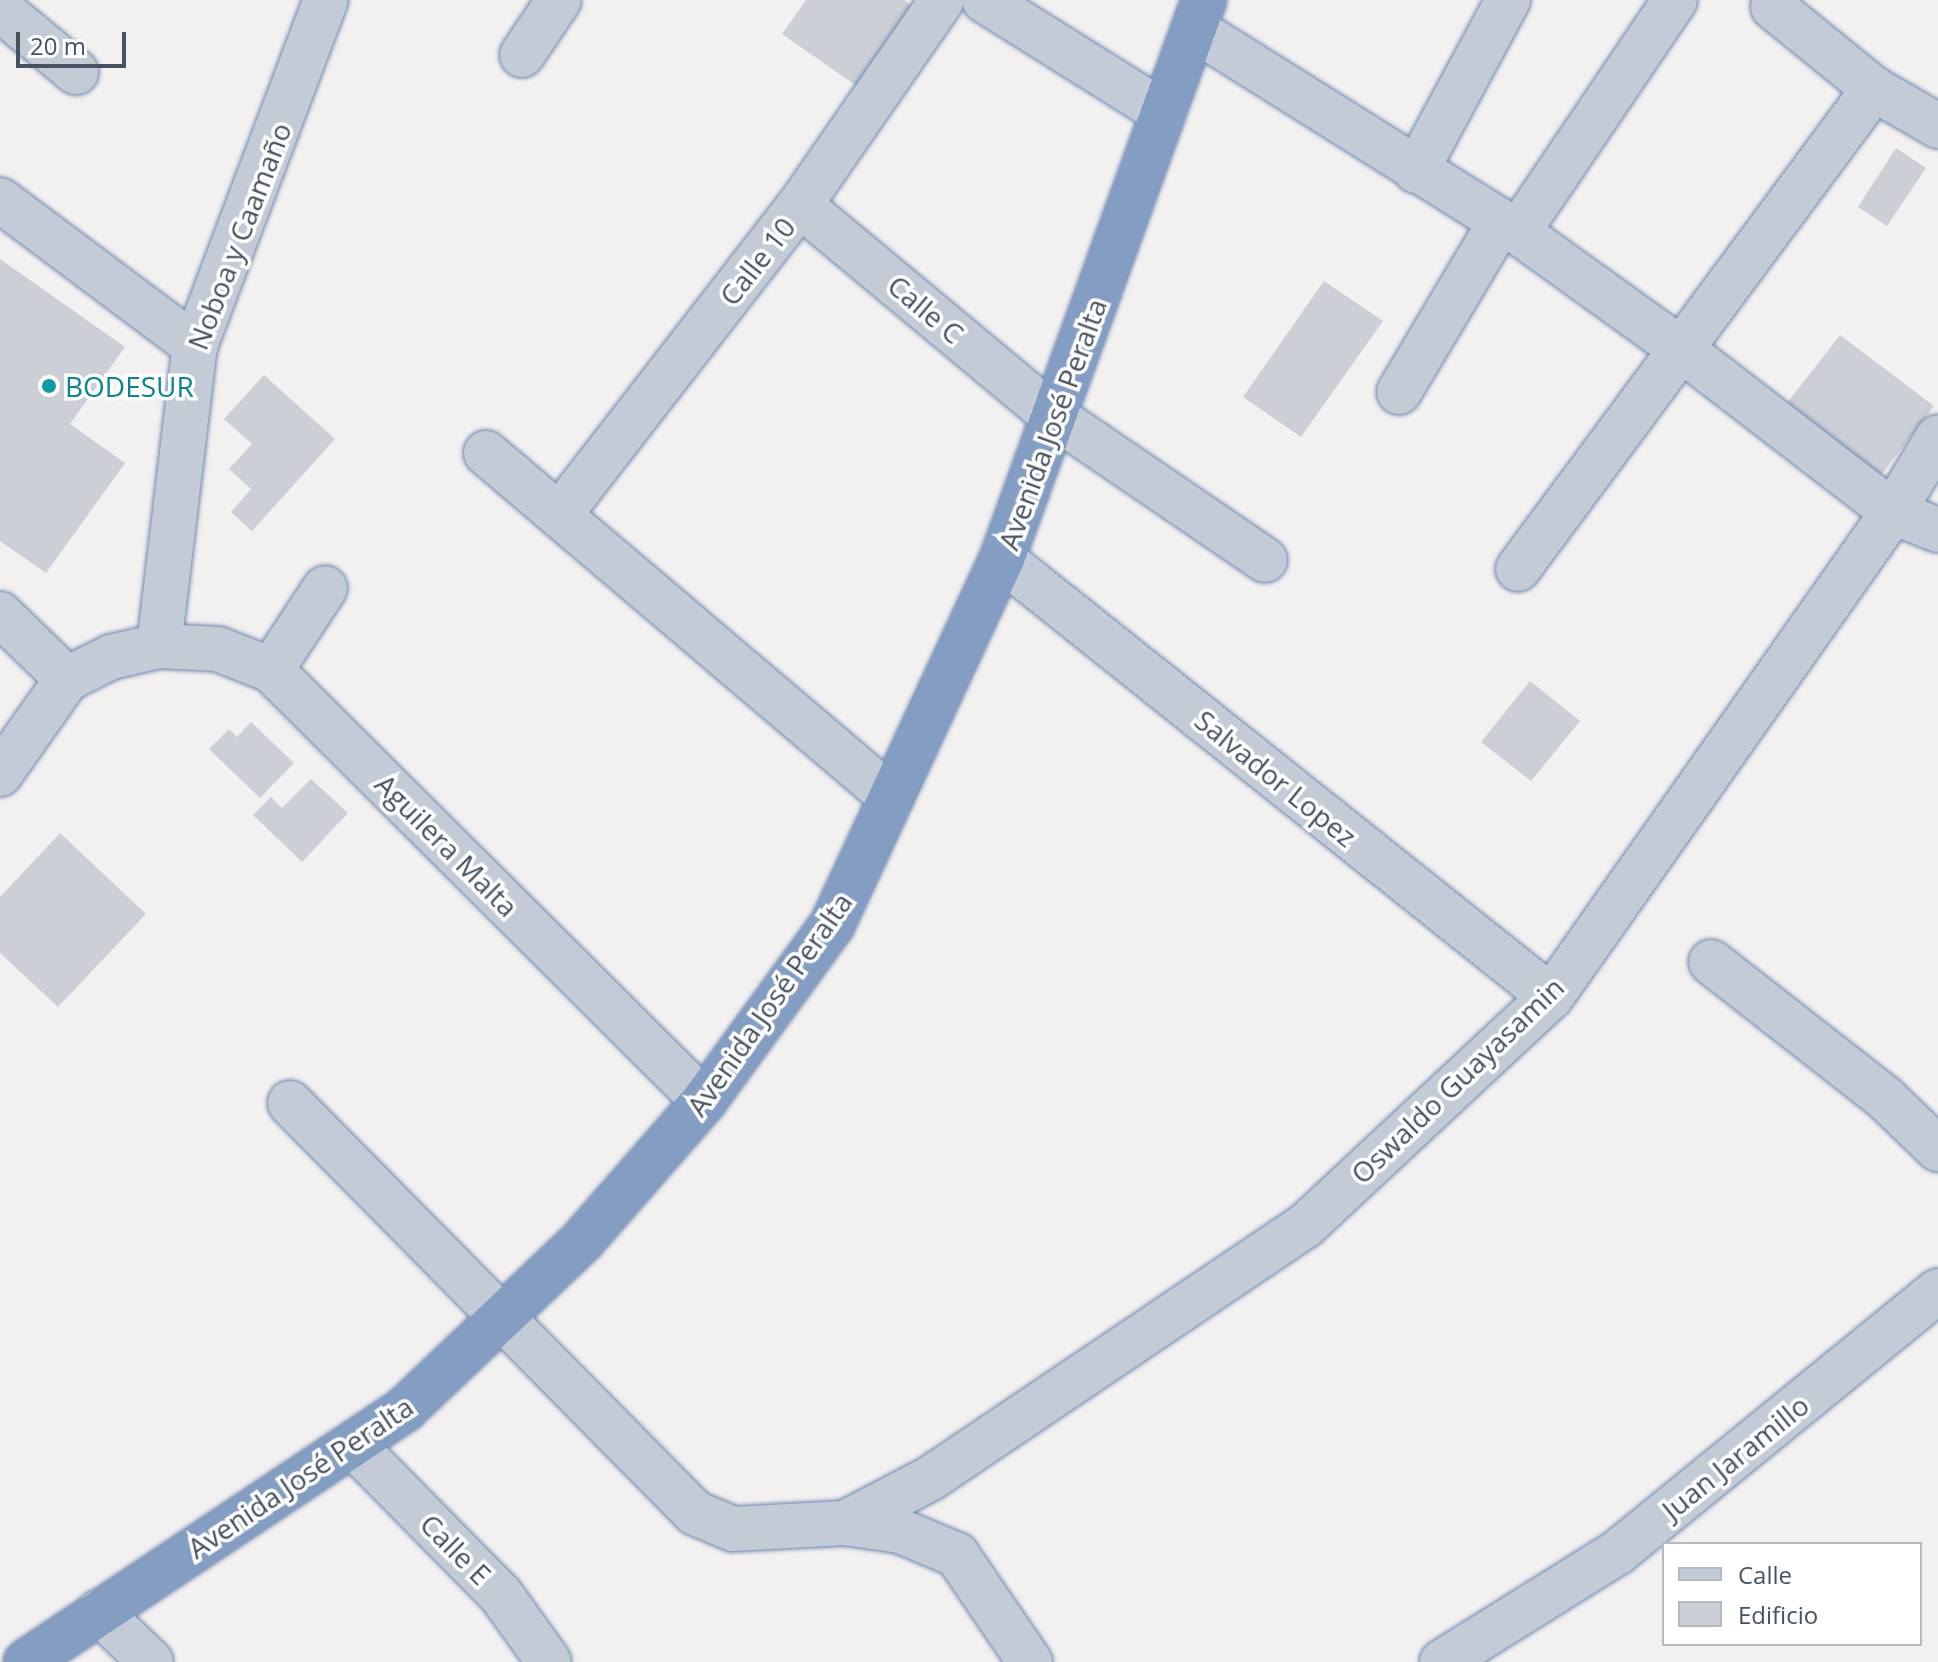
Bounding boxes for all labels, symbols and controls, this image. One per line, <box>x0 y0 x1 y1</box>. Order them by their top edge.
scale bar <box>20 16 130 66</box>
text: 20 m <box>30 29 86 62</box>
street label: Noboa y Caamaño <box>180 118 298 354</box>
street label: Calle 10 <box>712 210 802 312</box>
street label: Calle C <box>882 268 970 350</box>
street label: Avenida José Peralta <box>991 294 1113 554</box>
place label: BODESUR <box>65 369 194 403</box>
marker: BODESUR <box>40 377 58 395</box>
street label: Salvador Lopez <box>1189 703 1363 853</box>
street label: Aguilera Malta <box>369 767 525 923</box>
street label: Avenida José Peralta <box>679 886 859 1122</box>
street label: Oswaldo Guayasamin <box>1344 970 1570 1190</box>
street label: Juan Jaramillo <box>1655 1388 1815 1526</box>
street label: Avenida José Peralta <box>181 1389 419 1565</box>
street label: Calle E <box>414 1507 498 1591</box>
legend <box>1662 1542 1922 1646</box>
text: Calle <box>1738 1558 1792 1591</box>
text: Edificio <box>1738 1598 1818 1631</box>

